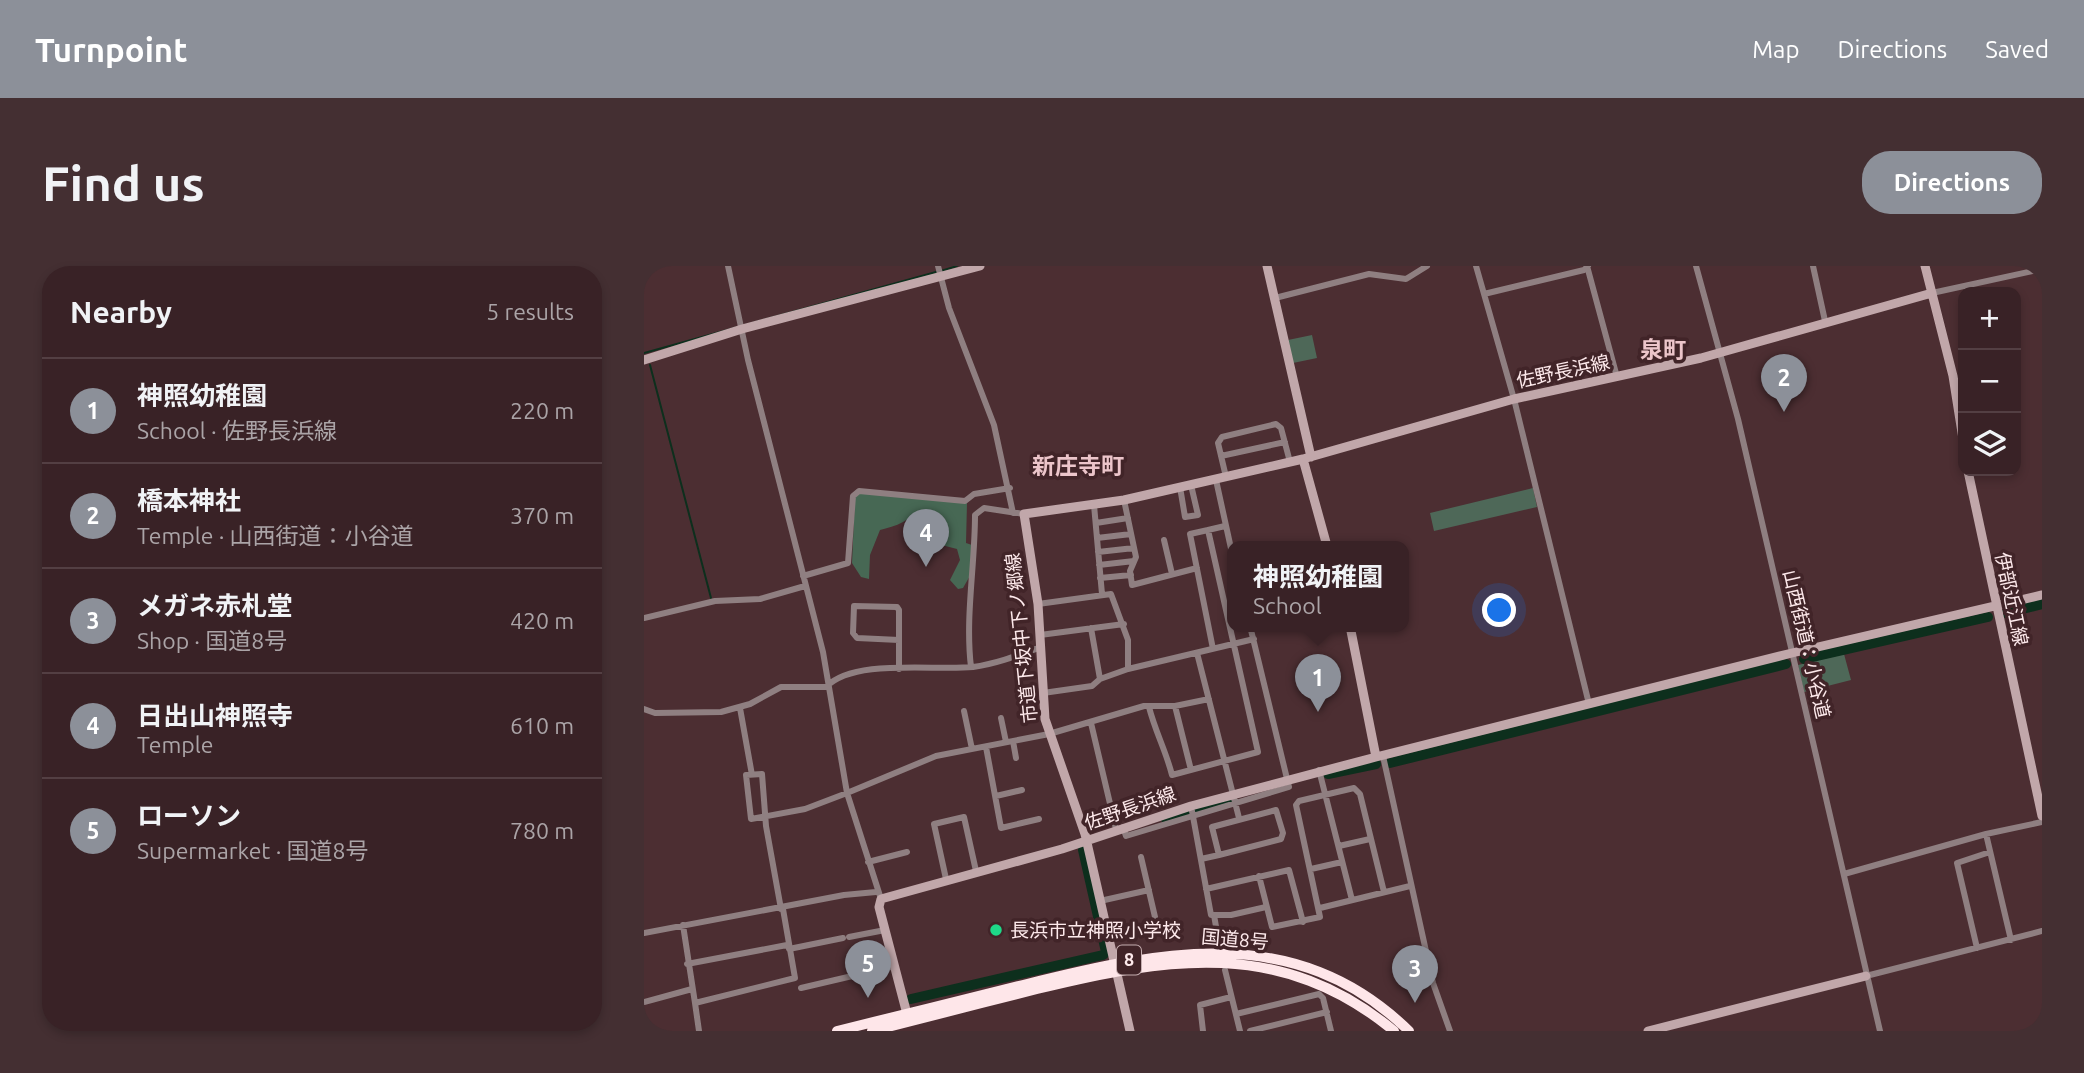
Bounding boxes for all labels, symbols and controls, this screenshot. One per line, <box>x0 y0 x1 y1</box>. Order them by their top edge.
text: Turnpoint <box>35 31 187 68</box>
text: Map <box>1752 36 1799 63</box>
text: Directions <box>1837 36 1947 63</box>
text: Saved <box>1985 36 2049 63</box>
button: Directions <box>1862 151 2042 214</box>
text: Find us <box>42 155 205 210</box>
map controls <box>1958 287 2021 476</box>
button: + <box>1958 287 2021 350</box>
text: Nearby <box>70 295 172 329</box>
text: 5 results <box>486 299 574 324</box>
district label: 泉町 <box>1640 337 1686 362</box>
street label: 佐野長浜線 <box>1514 350 1612 392</box>
button: − <box>1958 350 2021 413</box>
pin: 2 <box>1761 354 1807 412</box>
text: 神照幼稚園 <box>137 381 267 410</box>
text: 1 <box>87 398 99 423</box>
text: 220 m <box>510 398 574 423</box>
button: layers <box>1958 413 2021 476</box>
text: School · 佐野長浜線 <box>137 418 337 443</box>
district label: 新庄寺町 <box>1032 453 1124 478</box>
text: 橋本神社 <box>137 486 241 515</box>
text: 2 <box>87 503 99 528</box>
text: 370 m <box>510 503 574 528</box>
pin: 4 <box>903 509 949 567</box>
text: Temple · 山西街道：小谷道 <box>137 523 414 548</box>
popup <box>1227 541 1409 632</box>
street label: 伊部近江線 <box>1991 550 2033 648</box>
street label: 市道下坂中下ノ郷線 <box>1001 552 1041 724</box>
text: 神照幼稚園 <box>1253 562 1383 591</box>
street label: 山西街道：小谷道 <box>1779 567 1835 721</box>
text: メガネ赤札堂 <box>137 591 293 620</box>
text: School <box>1253 593 1322 618</box>
your location <box>1482 593 1516 627</box>
text: 3 <box>87 608 99 633</box>
text: 420 m <box>510 608 574 633</box>
text: Shop · 国道8号 <box>137 628 287 653</box>
pin: 1 <box>1295 654 1341 712</box>
text: 日出山神照寺 <box>137 701 293 730</box>
text: 4 <box>87 713 99 738</box>
text: 610 m <box>510 713 574 738</box>
text: Temple <box>137 732 213 757</box>
street label: 佐野長浜線 <box>1081 782 1179 834</box>
text: ローソン <box>137 801 241 830</box>
text: 5 <box>87 818 99 843</box>
text: 780 m <box>510 818 574 843</box>
text: Supermarket · 国道8号 <box>137 838 369 863</box>
place label: 長浜市立神照小学校 <box>1010 919 1181 941</box>
marker: 長浜市立神照小学校 <box>988 922 1004 938</box>
street label: 国道8号 <box>1200 925 1270 953</box>
pin: 5 <box>845 940 891 998</box>
pin: 3 <box>1392 945 1438 1003</box>
road number: 8 <box>1117 946 1141 974</box>

